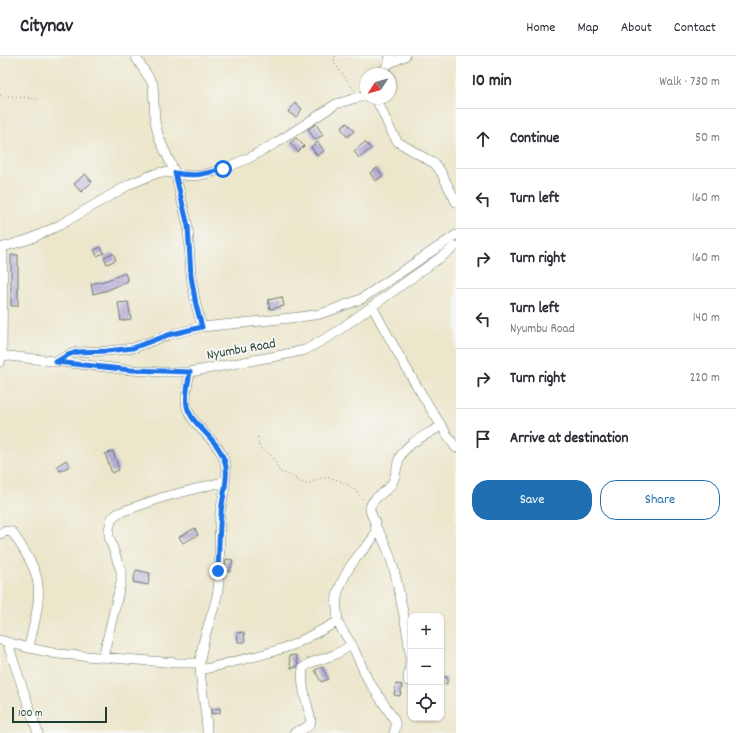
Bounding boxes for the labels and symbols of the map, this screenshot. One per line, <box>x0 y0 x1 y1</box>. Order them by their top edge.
north arrow <box>360 68 396 104</box>
route start <box>214 160 232 178</box>
street label: Nyumbu Road <box>205 334 277 366</box>
route end <box>209 562 227 580</box>
scale bar <box>12 705 107 724</box>

